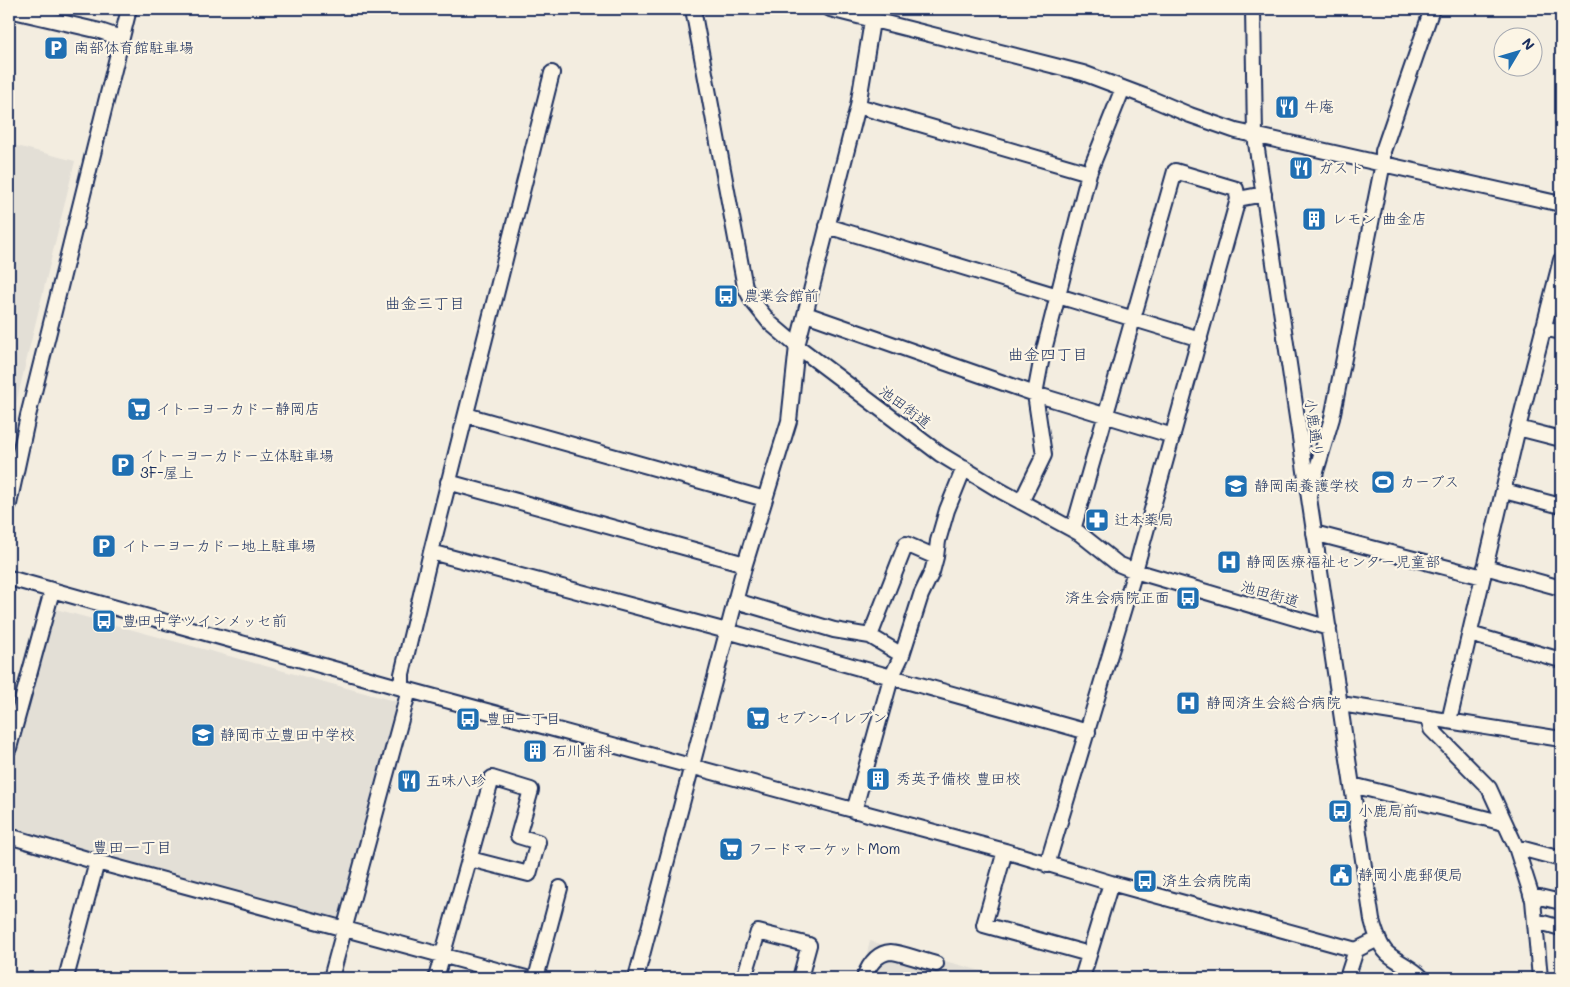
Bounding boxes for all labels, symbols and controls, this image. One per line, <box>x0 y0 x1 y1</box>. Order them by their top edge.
north arrow <box>1492 28 1542 78</box>
text: N <box>1518 34 1539 54</box>
parking icon: 南部体育館駐車場 <box>43 35 69 61</box>
place label: 南部体育館駐車場 <box>74 37 194 57</box>
restaurant icon: 牛庵 <box>1274 94 1300 120</box>
place label: 牛庵 <box>1304 96 1334 116</box>
restaurant icon: ガスト <box>1288 155 1314 181</box>
place label: ガスト <box>1318 157 1365 177</box>
building icon: レモン 曲金店 <box>1301 206 1327 232</box>
place label: レモン 曲金店 <box>1332 208 1427 228</box>
bus stop icon: 農業会館前 <box>713 283 739 309</box>
place label: 農業会館前 <box>744 285 819 305</box>
district label: 曲金三丁目 <box>385 292 465 313</box>
district label: 曲金四丁目 <box>1008 343 1088 364</box>
street label: 池田街道 <box>876 380 936 432</box>
supermarket icon: イトーヨーカドー静岡店 <box>126 396 152 422</box>
street label: 小鹿通り <box>1301 397 1329 459</box>
place label: イトーヨーカドー静岡店 <box>156 398 320 418</box>
place label: イトーヨーカドー立体駐車場 3F-屋上 <box>140 445 334 482</box>
parking icon: イトーヨーカドー立体駐車場 3F-屋上 <box>110 452 136 478</box>
sports icon: カーブス <box>1370 469 1396 495</box>
place label: カーブス <box>1400 471 1459 491</box>
school or university icon: 静岡南養護学校 <box>1223 473 1249 499</box>
place label: 静岡南養護学校 <box>1254 475 1359 495</box>
pharmacy icon: 辻本薬局 <box>1084 507 1110 533</box>
place label: 辻本薬局 <box>1114 509 1174 529</box>
parking icon: イトーヨーカドー地上駐車場 <box>91 533 117 559</box>
place label: イトーヨーカドー地上駐車場 <box>122 535 316 555</box>
hospital icon: 静岡医療福祉センター児童部 <box>1216 549 1242 575</box>
place label: 静岡医療福祉センター児童部 <box>1246 551 1440 571</box>
street label: 池田街道 <box>1239 575 1302 611</box>
bus stop icon: 済生会病院正面 <box>1175 585 1201 611</box>
place label: 済生会病院正面 <box>1065 587 1170 607</box>
bus stop icon: 豊田中学ツインメッセ前 <box>91 608 117 634</box>
place label: 豊田中学ツインメッセ前 <box>122 610 287 630</box>
hospital icon: 静岡済生会総合病院 <box>1175 690 1201 716</box>
place label: 静岡済生会総合病院 <box>1206 692 1341 712</box>
supermarket icon: セブン-イレブン <box>745 705 771 731</box>
bus stop icon: 豊田一丁目 <box>455 706 481 732</box>
place label: セブン-イレブン <box>776 707 887 727</box>
place label: 豊田一丁目 <box>486 708 561 728</box>
school or university icon: 静岡市立豊田中学校 <box>190 722 216 748</box>
place label: 静岡市立豊田中学校 <box>220 724 355 744</box>
building icon: 石川歯科 <box>522 738 548 764</box>
place label: 石川歯科 <box>552 740 612 760</box>
building icon: 秀英予備校 豊田校 <box>865 766 891 792</box>
restaurant icon: 五味八珍 <box>396 768 422 794</box>
place label: 秀英予備校 豊田校 <box>896 768 1021 788</box>
place label: 五味八珍 <box>426 770 486 790</box>
bus stop icon: 小鹿局前 <box>1327 798 1353 824</box>
place label: 小鹿局前 <box>1358 800 1418 820</box>
district label: 豊田一丁目 <box>92 836 172 857</box>
supermarket icon: フードマーケットMom <box>718 836 744 862</box>
place label: フードマーケットMom <box>748 838 901 858</box>
public building icon: 静岡小鹿郵便局 <box>1328 862 1354 888</box>
place label: 静岡小鹿郵便局 <box>1358 864 1463 884</box>
bus stop icon: 済生会病院南 <box>1132 868 1158 894</box>
place label: 済生会病院南 <box>1162 870 1252 890</box>

